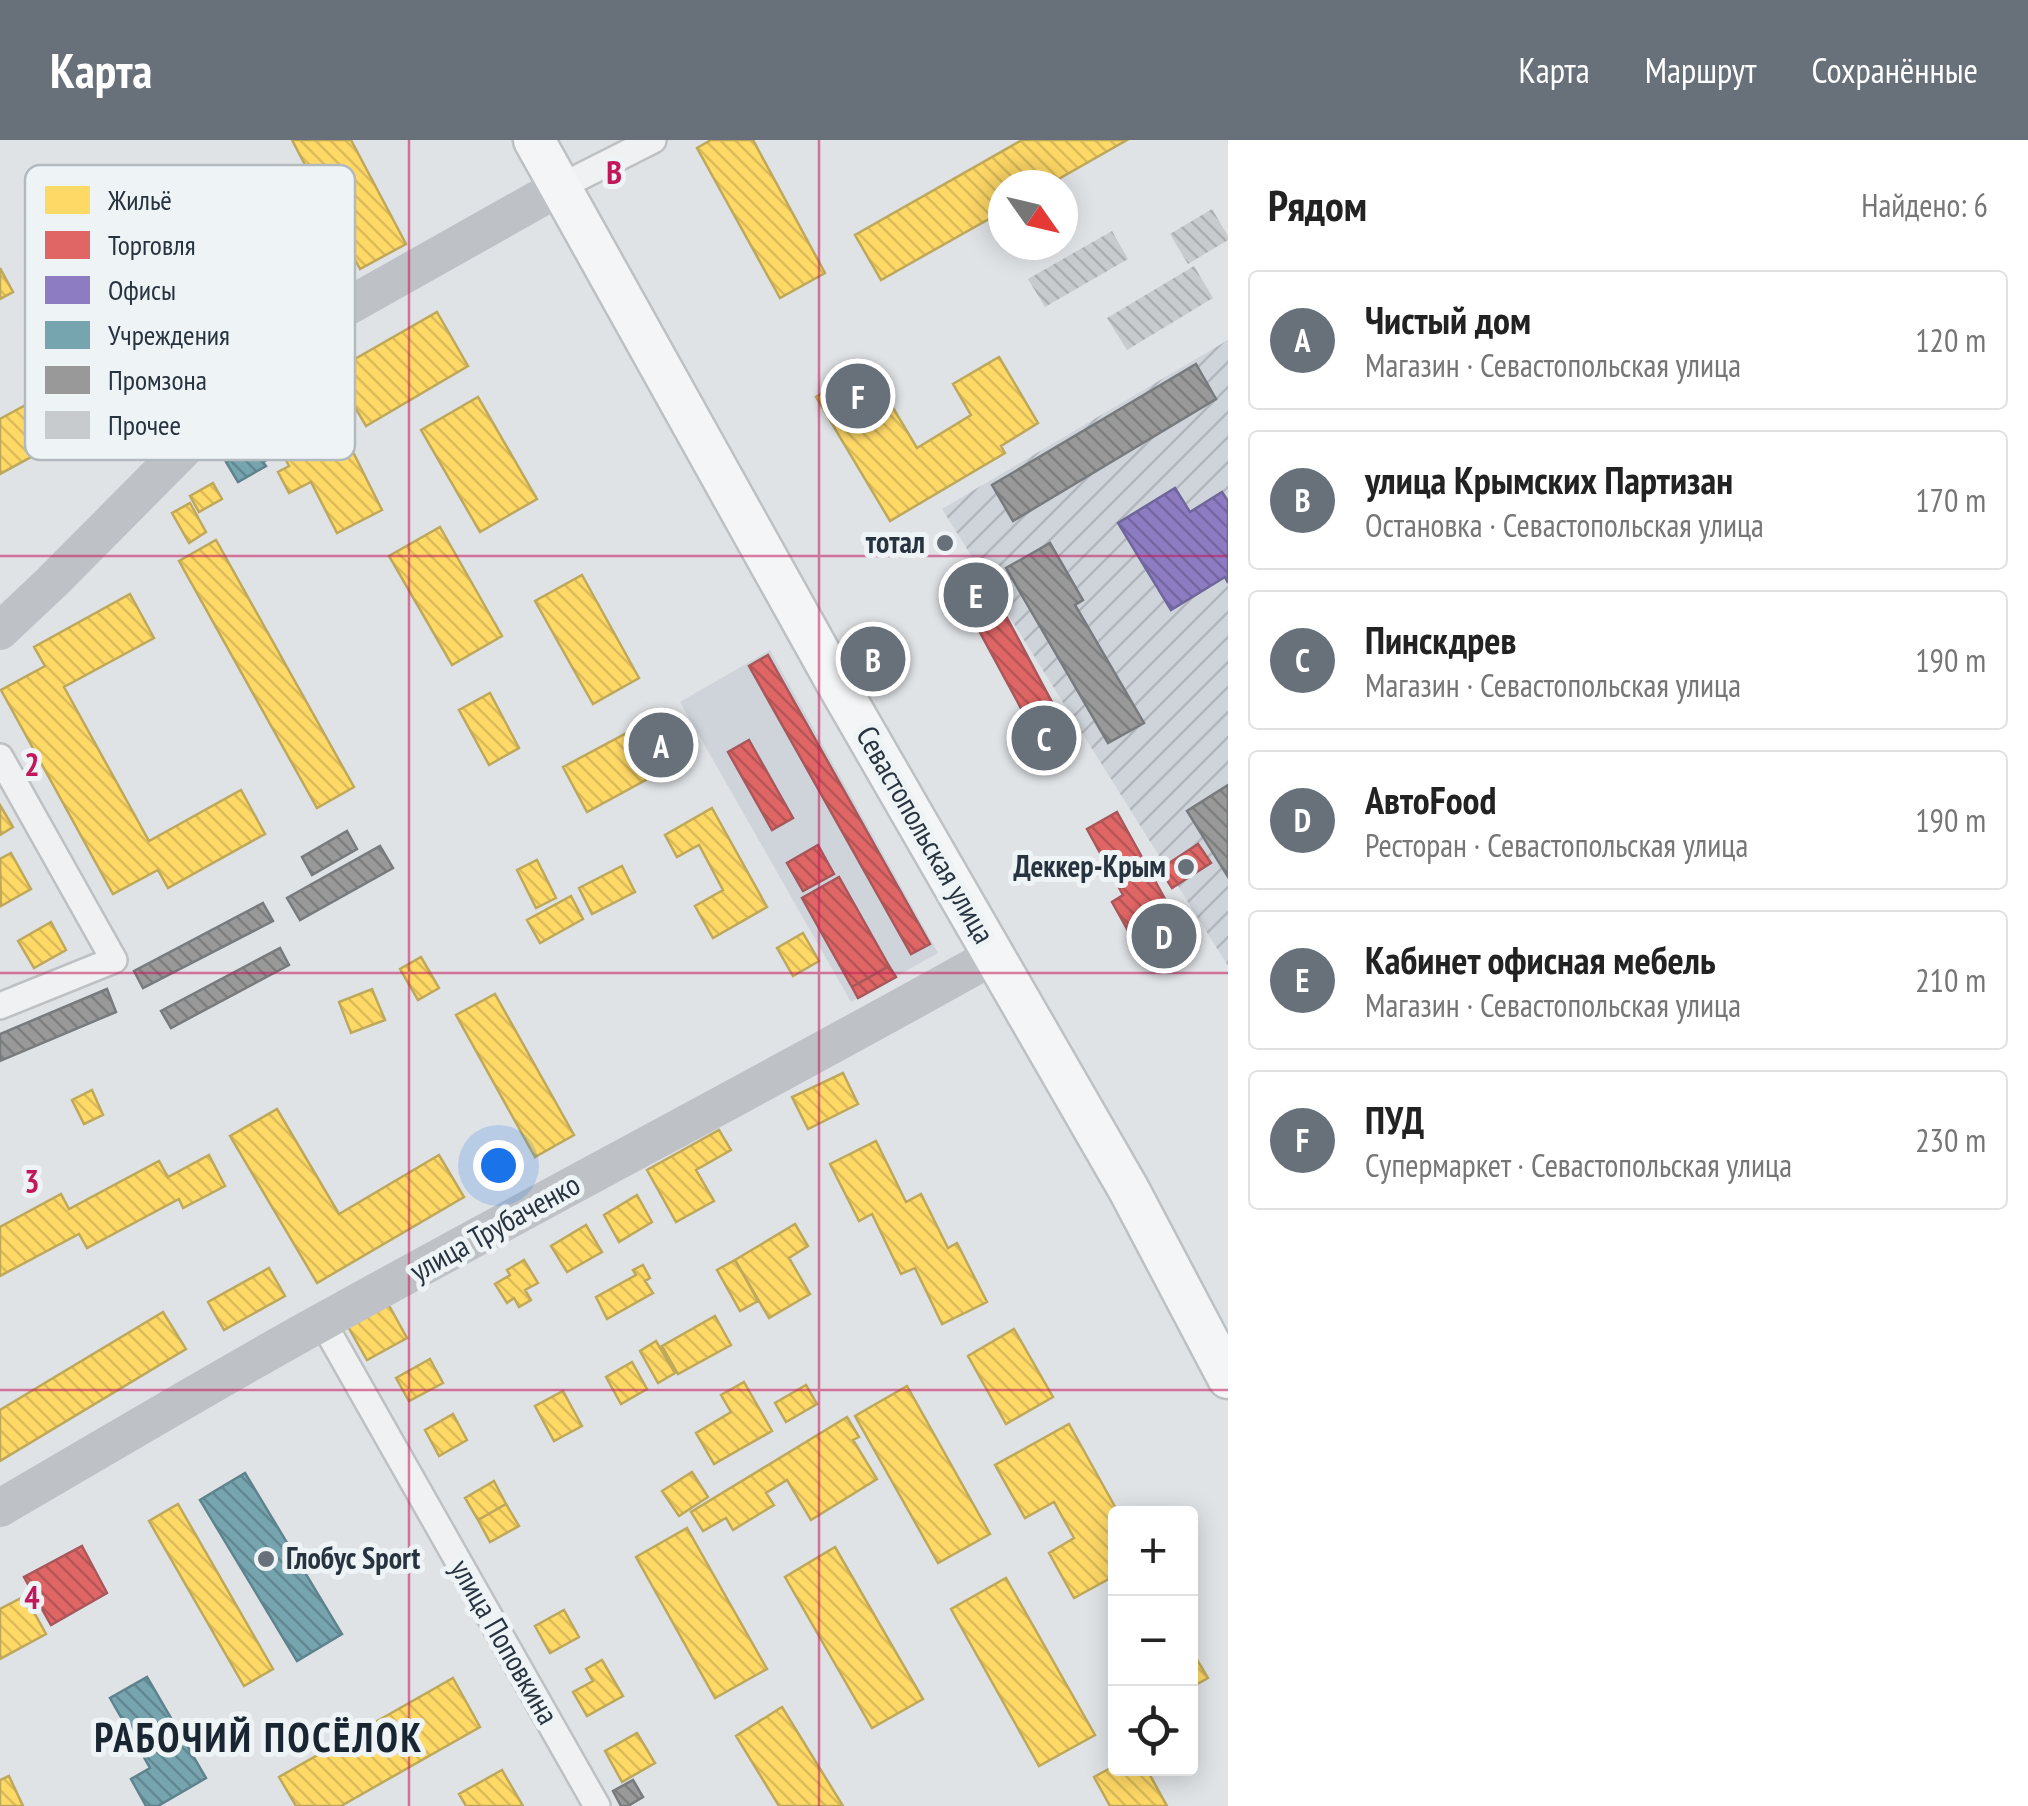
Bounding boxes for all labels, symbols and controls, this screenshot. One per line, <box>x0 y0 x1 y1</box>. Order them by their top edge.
text: Карта <box>50 39 152 101</box>
text: Карта <box>1518 47 1590 93</box>
text: Маршрут <box>1645 47 1756 93</box>
text: Сохранённые <box>1811 47 1978 93</box>
text: B <box>606 151 622 193</box>
legend <box>25 165 355 460</box>
north arrow <box>988 170 1078 260</box>
text: Рядом <box>1268 178 1367 233</box>
text: Жильё <box>107 181 172 218</box>
text: Найдено: 6 <box>1861 184 1988 226</box>
text: Торговля <box>108 226 195 263</box>
text: Офисы <box>108 271 176 308</box>
text: Чистый дом <box>1365 295 1531 344</box>
text: Учреждения <box>108 316 230 353</box>
text: A <box>1294 319 1311 361</box>
text: 120 m <box>1915 319 1986 361</box>
text: Магазин · Севастопольская улица <box>1365 344 1741 386</box>
pin: F <box>826 358 890 434</box>
text: Промзона <box>108 361 207 398</box>
text: Прочее <box>108 406 181 443</box>
text: улица Крымских Партизан <box>1365 455 1733 504</box>
text: B <box>1295 479 1310 521</box>
text: 170 m <box>1915 479 1986 521</box>
text: Остановка · Севастопольская улица <box>1365 504 1764 546</box>
place label: тотал <box>866 522 925 561</box>
marker: тотал <box>934 532 956 554</box>
pin: E <box>944 558 1008 632</box>
text: Пинскдрев <box>1365 615 1516 664</box>
pin: B <box>840 622 906 696</box>
text: C <box>1295 639 1310 681</box>
text: 190 m <box>1915 639 1986 681</box>
text: Магазин · Севастопольская улица <box>1365 664 1741 706</box>
pin: C <box>1012 700 1076 776</box>
pin: A <box>628 708 694 782</box>
street label: Севастопольская улица <box>848 719 1004 950</box>
text: 2 <box>24 743 40 785</box>
text: АвтоFood <box>1365 775 1496 824</box>
text: D <box>1294 799 1311 841</box>
text: 190 m <box>1915 799 1986 841</box>
text: Ресторан · Севастопольская улица <box>1365 824 1748 866</box>
place label: Деккер-Крым <box>1014 846 1166 885</box>
marker: Деккер-Крым <box>1175 856 1197 878</box>
pin: D <box>1132 898 1196 974</box>
text: Кабинет офисная мебель <box>1365 935 1716 984</box>
text: E <box>1296 959 1309 1001</box>
text: 210 m <box>1915 959 1986 1001</box>
text: Магазин · Севастопольская улица <box>1365 984 1741 1026</box>
text: ПУД <box>1365 1095 1424 1144</box>
text: F <box>1296 1119 1309 1161</box>
text: 230 m <box>1915 1119 1986 1161</box>
your location <box>473 1140 524 1191</box>
text: Супермаркет · Севастопольская улица <box>1365 1144 1792 1186</box>
text: 3 <box>24 1160 40 1202</box>
street label: улица Трубаченко <box>402 1164 586 1289</box>
map controls <box>1108 1506 1198 1776</box>
button: + <box>1108 1506 1198 1596</box>
place label: Глобус Sport <box>286 1538 421 1577</box>
marker: Глобус Sport <box>255 1548 277 1570</box>
street label: улица Поповкина <box>442 1552 568 1731</box>
text: 4 <box>24 1576 40 1618</box>
button: − <box>1108 1596 1198 1686</box>
button: locate <box>1108 1686 1198 1776</box>
district label: РАБОЧИЙ ПОСЁЛОК <box>94 1711 424 1763</box>

